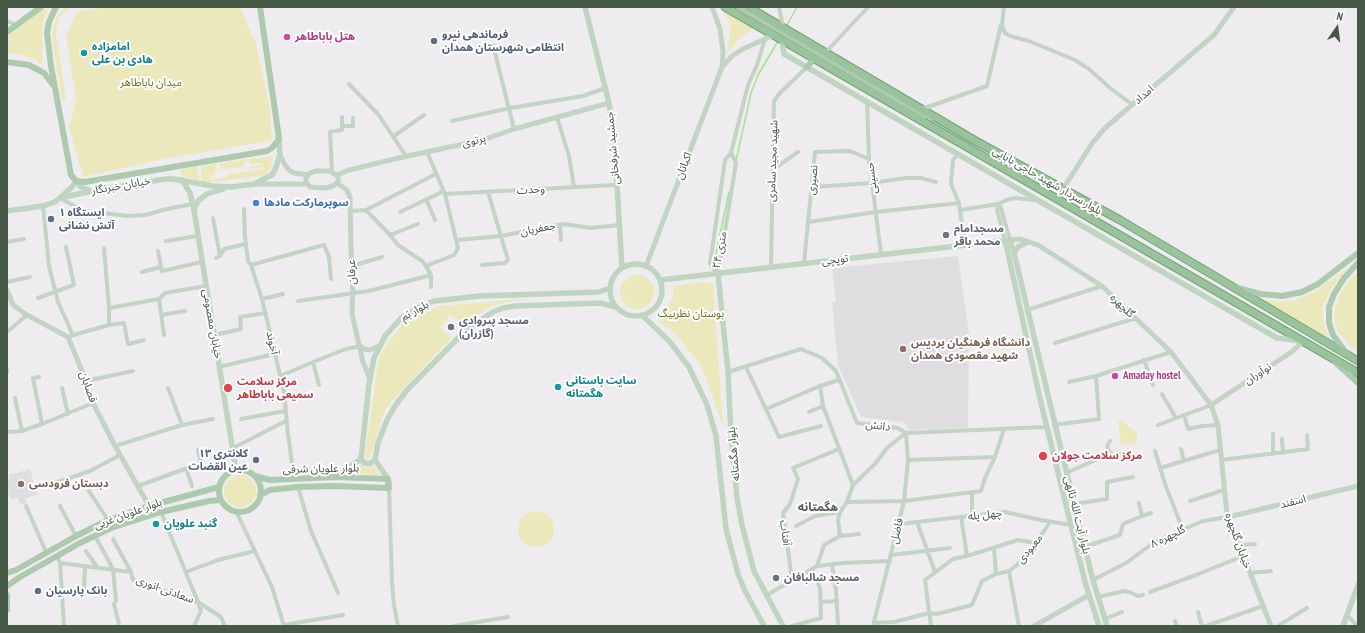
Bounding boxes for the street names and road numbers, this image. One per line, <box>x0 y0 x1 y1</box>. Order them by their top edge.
street label: امداد <box>1131 83 1157 107</box>
street label: جمشید شرفخانی <box>603 111 623 185</box>
street label: شهید مجید سامری <box>765 120 781 202</box>
street label: پرتوی <box>461 132 487 150</box>
street label: بلوار سردار شهید حاجی بابایی <box>990 144 1104 218</box>
street label: اکباتان <box>673 150 695 182</box>
street label: حسینی <box>864 161 880 195</box>
street label: نصیری <box>805 164 821 196</box>
street label: خیابان خبرنگار <box>90 174 152 198</box>
street label: وحدت <box>517 183 545 197</box>
street label: جعفریان <box>519 219 557 239</box>
street label: ۲۴ متری <box>710 230 730 270</box>
street label: توپچی <box>821 252 849 268</box>
street label: عرفان <box>345 259 359 285</box>
street label: خیابان معصومی <box>199 288 225 360</box>
street label: گلچهره <box>1107 291 1137 321</box>
street label: بلوار بَم <box>399 298 431 324</box>
street label: آخوند <box>263 330 281 356</box>
street label: نوآوران <box>1242 360 1274 388</box>
street label: قصابان <box>76 370 100 404</box>
street label: دانش <box>865 418 891 434</box>
street label: بلوار هگمتانه <box>725 426 743 482</box>
street label: بلوار علویان شرقی <box>283 462 359 476</box>
street label: بلوار آیت الله تالهی <box>1061 475 1093 555</box>
street label: اسفند <box>1279 492 1307 512</box>
street label: بلوار علویان غربی <box>92 496 164 532</box>
street label: چهل پله <box>967 507 1003 523</box>
street label: خیابان گلچهره <box>1222 511 1254 571</box>
street label: فاضل <box>888 517 906 545</box>
street label: آفتاب <box>777 519 793 547</box>
street label: گلچهره ۸ <box>1148 523 1188 551</box>
street label: معبودی <box>1014 532 1046 566</box>
street label: سعادتی-انوری <box>134 573 196 607</box>

